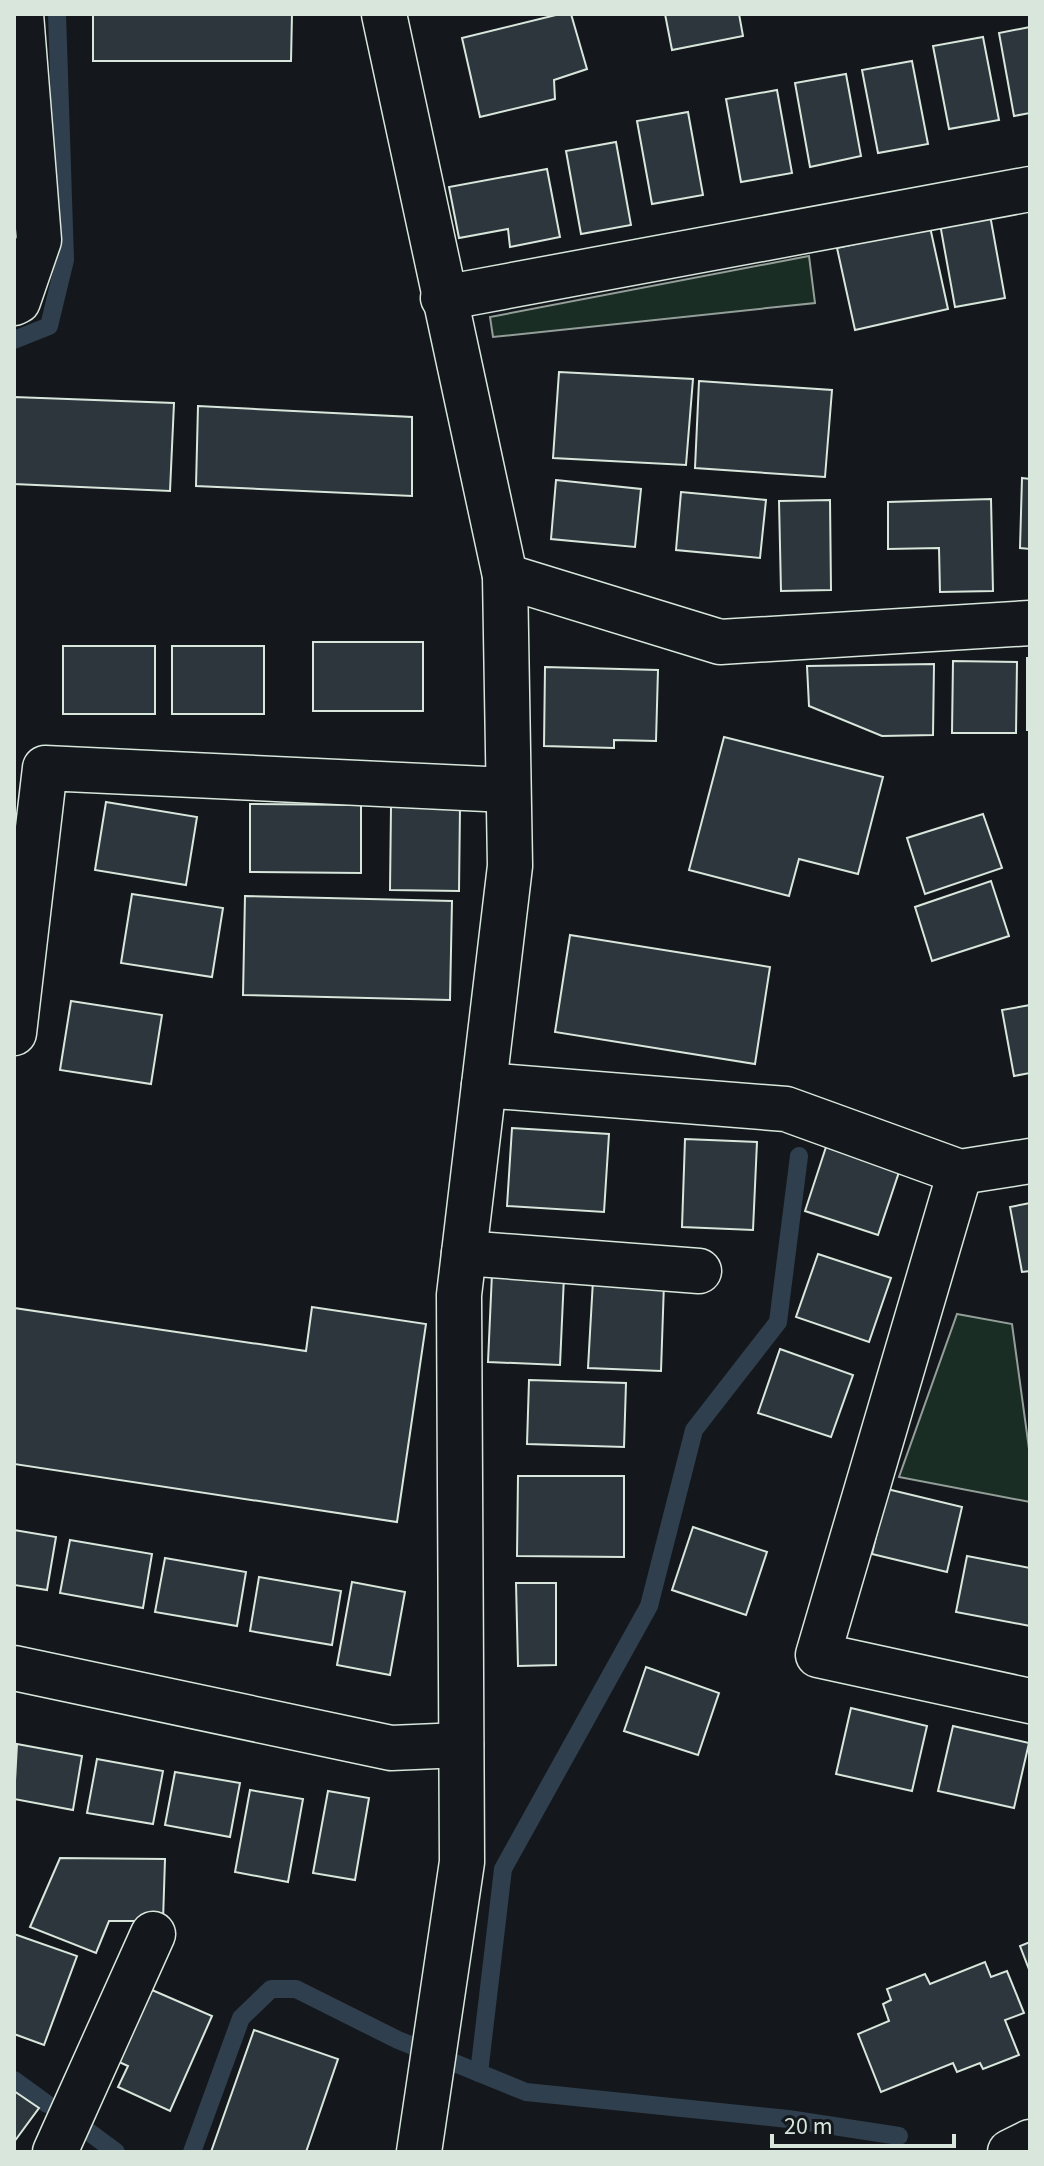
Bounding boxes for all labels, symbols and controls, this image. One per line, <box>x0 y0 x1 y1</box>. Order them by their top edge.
scale bar <box>772 2098 954 2148</box>
text: 20 m <box>784 2109 833 2144</box>

